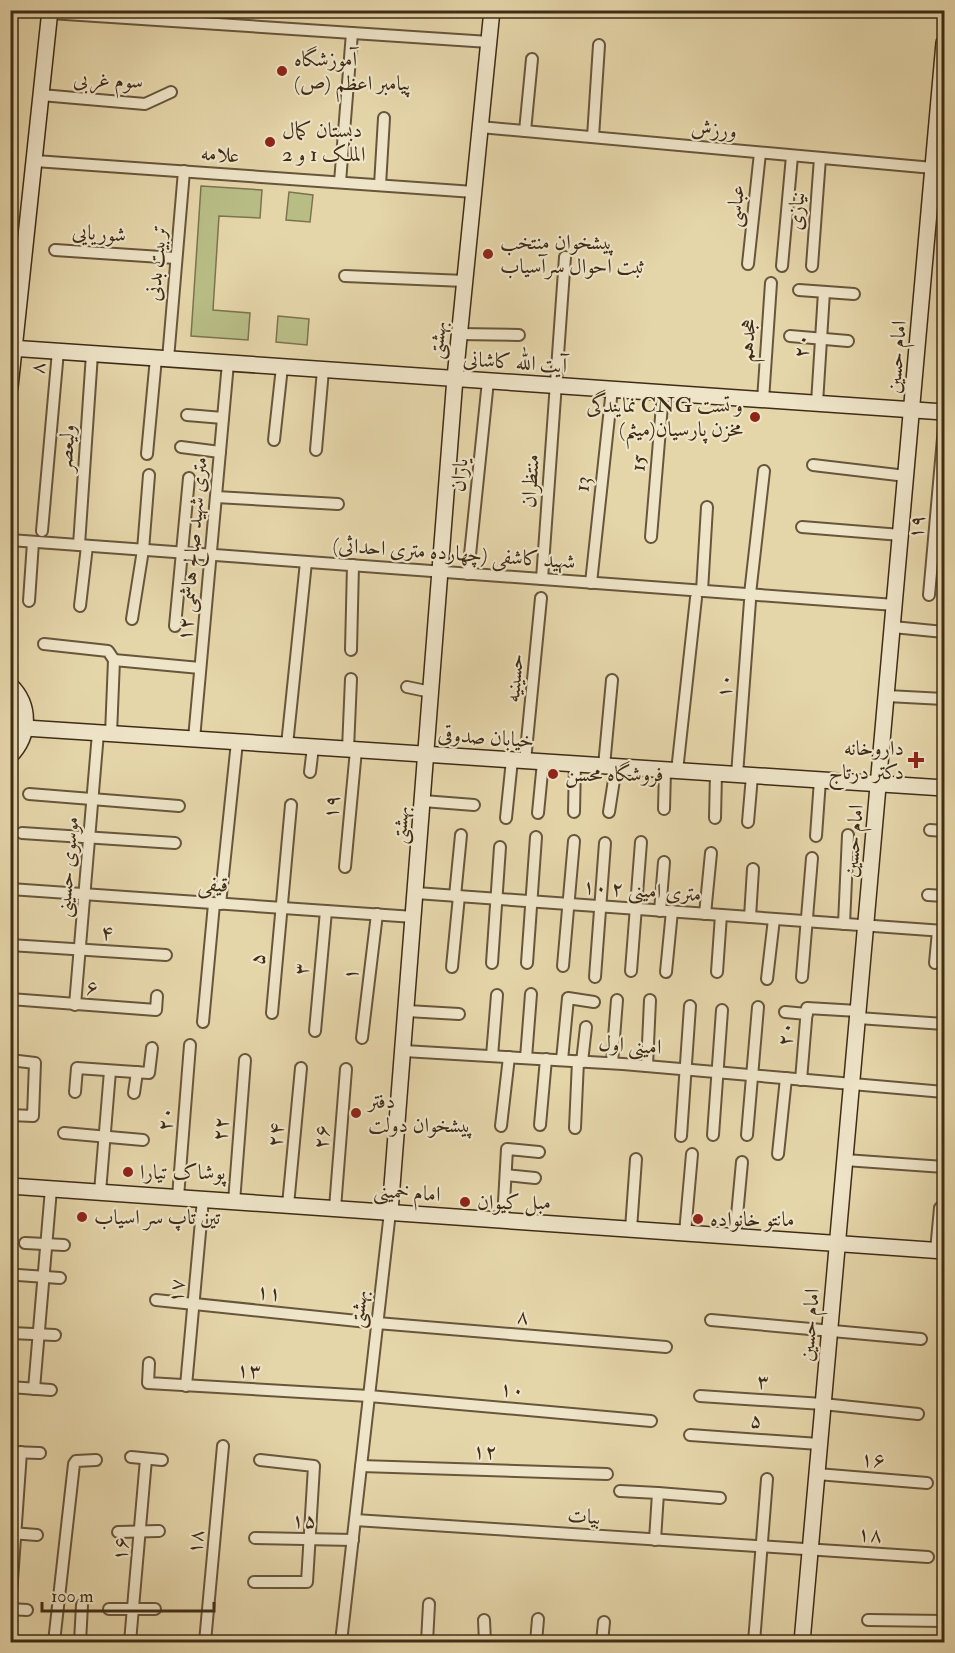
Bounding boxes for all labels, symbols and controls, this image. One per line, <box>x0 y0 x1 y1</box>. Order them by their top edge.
place label: آموزشگاه پیامبر اعظم (ص) <box>294 46 411 103</box>
marker: آموزشگاه پیامبر اعظم (ص) <box>275 64 289 78</box>
street label: سوم غربی <box>72 66 144 99</box>
street label: ورزش <box>690 114 738 145</box>
place label: دبستان کمال الملک 1 و 2 <box>282 117 366 168</box>
marker: دبستان کمال الملک 1 و 2 <box>263 135 277 149</box>
street label: علامه <box>200 140 240 169</box>
street label: عباسی <box>720 183 752 229</box>
street label: نیازی <box>782 191 811 231</box>
street label: شوریایی <box>71 218 127 249</box>
street label: تربیت بدنی <box>140 224 173 302</box>
place label: پیشخوان منتخب ثبت احوال سرآسیاب <box>500 229 645 280</box>
marker: پیشخوان منتخب ثبت احوال سرآسیاب <box>481 247 495 261</box>
street label: هجدهم <box>732 317 768 363</box>
street label: امام حسین <box>880 319 917 395</box>
street label: بهشتی <box>422 320 454 361</box>
street label: ۲۰ <box>787 333 816 359</box>
street label: آیت الله کاشانی <box>462 341 571 380</box>
street label: ۸ <box>24 361 51 375</box>
place label: نمایندگی CNG و تست مخزن پارسیان(میثم) <box>586 389 743 450</box>
marker: نمایندگی CNG و تست مخزن پارسیان(میثم) <box>748 410 762 424</box>
street label: ولیعصر <box>51 424 82 475</box>
street label: منتظران <box>515 453 546 509</box>
street label: 15 <box>624 453 653 473</box>
street label: ۱۲ متری شهید صالح هاشمی <box>171 456 218 643</box>
street label: یاران <box>444 456 475 493</box>
street label: 13 <box>568 475 597 493</box>
street label: ۱۹ <box>902 514 931 540</box>
street label: شهید کاشفی (چهارده متری احداثی) <box>332 532 576 576</box>
street label: حسینیه <box>499 652 530 704</box>
street label: ۱۰ <box>710 673 739 699</box>
street label: خیابان صدوقی <box>437 721 535 754</box>
place label: داروخانه دکتر درتاج <box>828 735 904 791</box>
marker: داروخانه دکتر درتاج <box>909 753 923 767</box>
place label: فروشگاه محسن <box>565 761 663 788</box>
marker: فروشگاه محسن <box>546 767 560 781</box>
street label: ۱۹ <box>317 794 346 820</box>
street label: امام حسین <box>837 803 874 879</box>
street label: بهشتی <box>386 805 416 845</box>
street label: موسوی حسینی <box>50 815 86 919</box>
street label: قیفی <box>197 870 229 900</box>
street label: ۱۰ متری امینی ۲ <box>582 873 702 909</box>
street label: ۴ <box>100 919 114 946</box>
street label: ۵ <box>244 952 271 966</box>
street label: ۳ <box>288 962 315 976</box>
street label: ۱ <box>336 966 365 982</box>
street label: ۶ <box>85 974 99 1001</box>
street label: ۲۰ <box>771 1021 800 1047</box>
street label: امینی اول <box>597 1030 662 1062</box>
place label: دفتر پیشخوان دولت <box>366 1088 473 1139</box>
street label: ۲۰ <box>151 1106 180 1132</box>
marker: دفتر پیشخوان دولت <box>349 1106 363 1120</box>
street label: ۲۲ <box>206 1116 235 1142</box>
street label: ۲۴ <box>261 1122 290 1148</box>
street label: ۲۶ <box>307 1124 336 1150</box>
place label: پوشاک تیارا <box>140 1159 227 1187</box>
marker: پوشاک تیارا <box>121 1165 135 1179</box>
street label: امام خمینی <box>372 1177 441 1212</box>
place label: مبل کیوان <box>477 1189 551 1217</box>
marker: مبل کیوان <box>458 1195 472 1209</box>
place label: تین تاپ سر اسیاب <box>94 1204 221 1231</box>
place label: مانتو خانواده <box>710 1206 794 1233</box>
marker: تین تاپ سر اسیاب <box>75 1210 89 1224</box>
marker: مانتو خانواده <box>691 1212 705 1226</box>
street label: ۱۷ <box>162 1278 191 1304</box>
street label: ۱۱ <box>255 1278 283 1307</box>
street label: امام حسین <box>793 1287 830 1363</box>
street label: بهشتی <box>343 1289 375 1330</box>
street label: ۸ <box>516 1303 530 1330</box>
street label: ۱۳ <box>236 1356 262 1385</box>
street label: ۳ <box>756 1368 770 1395</box>
street label: ۱۰ <box>499 1375 525 1404</box>
street label: ۵ <box>749 1407 763 1434</box>
street label: ۱۲ <box>472 1438 498 1465</box>
street label: ۱۶ <box>860 1445 886 1474</box>
street label: بیات <box>567 1502 601 1531</box>
street label: ۱۵ <box>291 1507 317 1534</box>
street label: ۱۸ <box>857 1520 883 1549</box>
street label: ۱۸ <box>181 1529 210 1555</box>
street label: ۱۶ <box>106 1536 135 1562</box>
scale bar <box>42 1575 214 1613</box>
text: 100 m <box>51 1585 94 1608</box>

